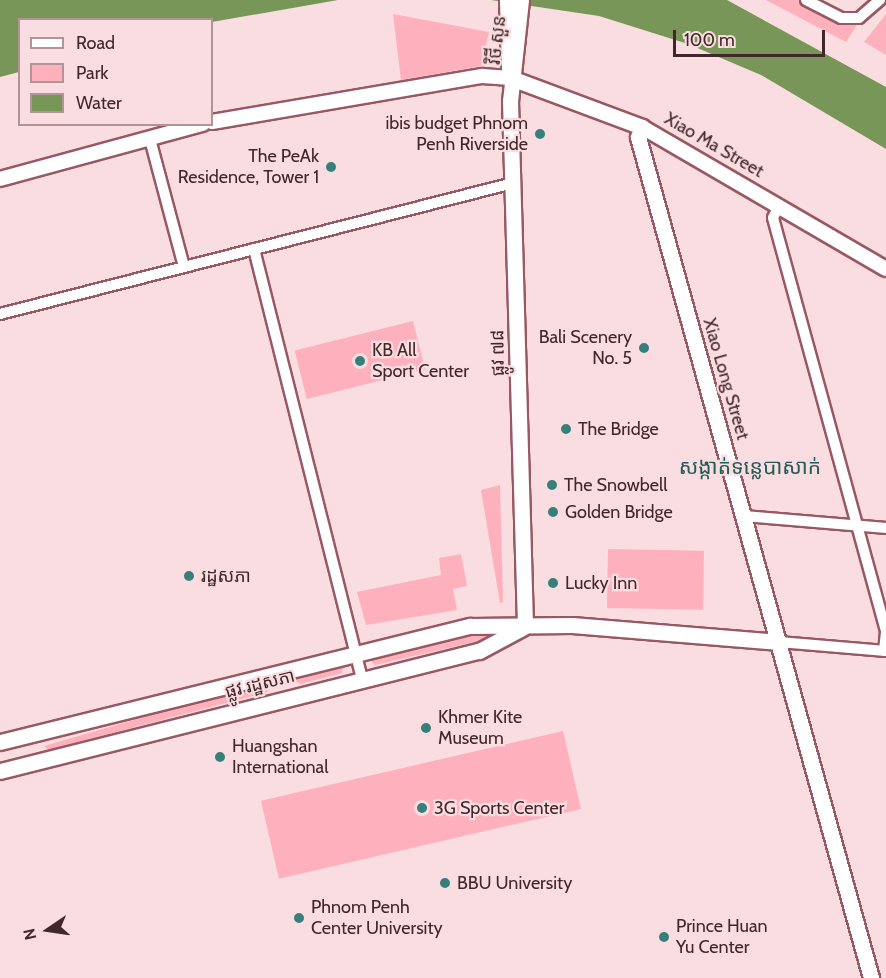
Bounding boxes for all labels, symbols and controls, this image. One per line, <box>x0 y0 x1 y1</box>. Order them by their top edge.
street label: វិថី សួន <box>483 14 511 66</box>
legend <box>18 18 213 126</box>
scale bar <box>676 18 828 56</box>
text: 100 m <box>684 29 735 51</box>
text: Road <box>76 32 115 54</box>
text: Park <box>76 62 108 84</box>
text: Water <box>76 92 122 114</box>
street label: Xiao Ma Street <box>661 108 767 182</box>
place label: ibis budget Phnom Penh Riverside <box>385 113 528 156</box>
marker: ibis budget Phnom Penh Riverside <box>533 127 547 141</box>
place label: The PeAk Residence, Tower 1 <box>178 146 319 188</box>
marker: The PeAk Residence, Tower 1 <box>324 160 338 174</box>
street label: Xiao Long Street <box>698 316 754 442</box>
place label: Bali Scenery No. 5 <box>539 327 632 370</box>
street label: ផ្លូវ ៧៨ <box>487 329 509 377</box>
place label: KB All Sport Center <box>372 340 469 382</box>
marker: Bali Scenery No. 5 <box>637 341 651 355</box>
marker: KB All Sport Center <box>353 354 367 368</box>
place label: The Bridge <box>578 418 659 440</box>
marker: The Bridge <box>559 422 573 436</box>
district label: សង្កាត់ទន្លេបាសាក់ <box>679 454 821 480</box>
place label: The Snowbell <box>564 474 668 496</box>
marker: The Snowbell <box>545 478 559 492</box>
place label: Golden Bridge <box>565 501 673 523</box>
marker: Golden Bridge <box>546 505 560 519</box>
place label: រដ្ឋសភា <box>201 565 251 587</box>
marker: រដ្ឋសភា <box>182 569 196 583</box>
place label: Lucky Inn <box>565 572 637 594</box>
marker: Lucky Inn <box>546 576 560 590</box>
street label: ផ្លូវ រដ្ឋសភា <box>223 665 297 703</box>
place label: Khmer Kite Museum <box>438 707 522 750</box>
marker: Khmer Kite Museum <box>419 721 433 735</box>
place label: Huangshan International <box>232 736 328 778</box>
marker: Huangshan International <box>213 750 227 764</box>
place label: 3G Sports Center <box>434 797 564 819</box>
marker: 3G Sports Center <box>415 801 429 815</box>
place label: BBU University <box>457 872 572 894</box>
marker: BBU University <box>438 876 452 890</box>
place label: Phnom Penh Center University <box>311 897 443 940</box>
north arrow <box>18 900 78 960</box>
marker: Phnom Penh Center University <box>292 911 306 925</box>
place label: Prince Huan Yu Center <box>676 916 768 958</box>
text: N <box>19 927 41 942</box>
marker: Prince Huan Yu Center <box>657 930 671 944</box>

